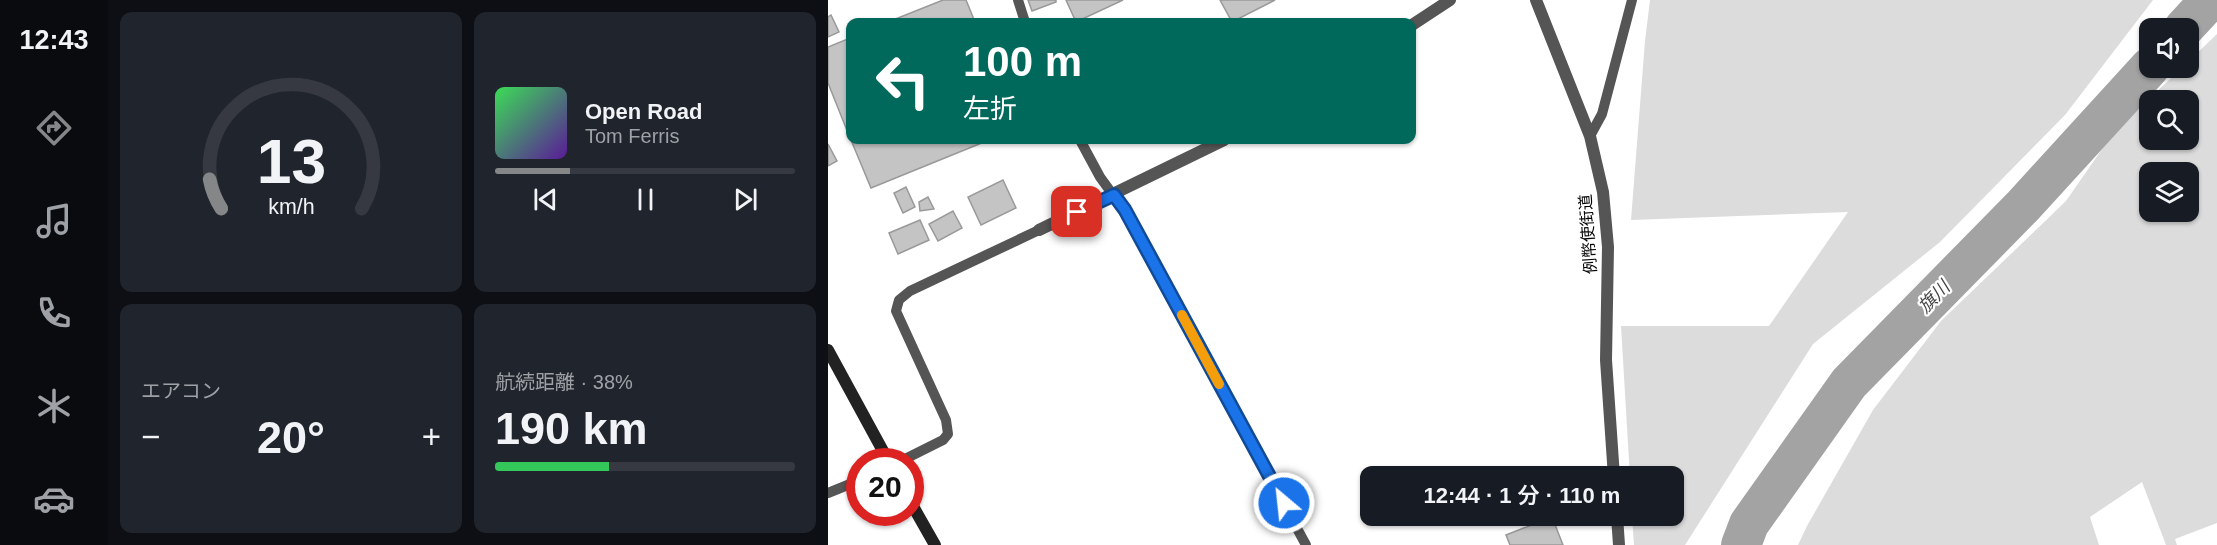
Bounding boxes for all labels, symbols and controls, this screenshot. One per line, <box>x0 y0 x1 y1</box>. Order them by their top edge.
map controls <box>2139 18 2199 222</box>
button: sound <box>2139 18 2199 78</box>
text: 12:43 <box>19 25 89 55</box>
text: 100 m <box>963 38 1082 85</box>
icon: left <box>864 42 942 120</box>
button: search <box>2139 90 2199 150</box>
text: 左折 <box>963 94 1017 124</box>
text: Open Road <box>585 99 702 124</box>
icon: directions <box>33 107 75 149</box>
text: Tom Ferris <box>585 125 679 147</box>
text: 13 <box>256 127 326 196</box>
button: layers <box>2139 162 2199 222</box>
icon: previous <box>529 183 562 216</box>
icon: pause <box>629 183 662 216</box>
icon: next <box>729 183 762 216</box>
pin <box>1051 186 1102 237</box>
street label: 例幣使街道 <box>1577 193 1599 275</box>
text: km/h <box>268 195 314 219</box>
icon: arrive <box>1060 195 1093 228</box>
icon: music <box>33 200 75 242</box>
water label: 旗川 <box>1914 276 1955 317</box>
icon: phone <box>33 292 75 334</box>
text: 航続距離 · 38% <box>495 371 633 393</box>
text: エアコン <box>141 380 221 402</box>
icon: climate <box>33 385 75 427</box>
text: 190 km <box>495 403 648 454</box>
text: 20° <box>257 412 325 463</box>
text: − <box>141 418 160 455</box>
text: + <box>422 418 441 455</box>
speed limit sign: 20 <box>846 448 924 526</box>
position arrow <box>1252 471 1316 535</box>
icon: car <box>33 478 75 520</box>
text: 12:44 · 1 分 · 110 m <box>1424 483 1620 508</box>

